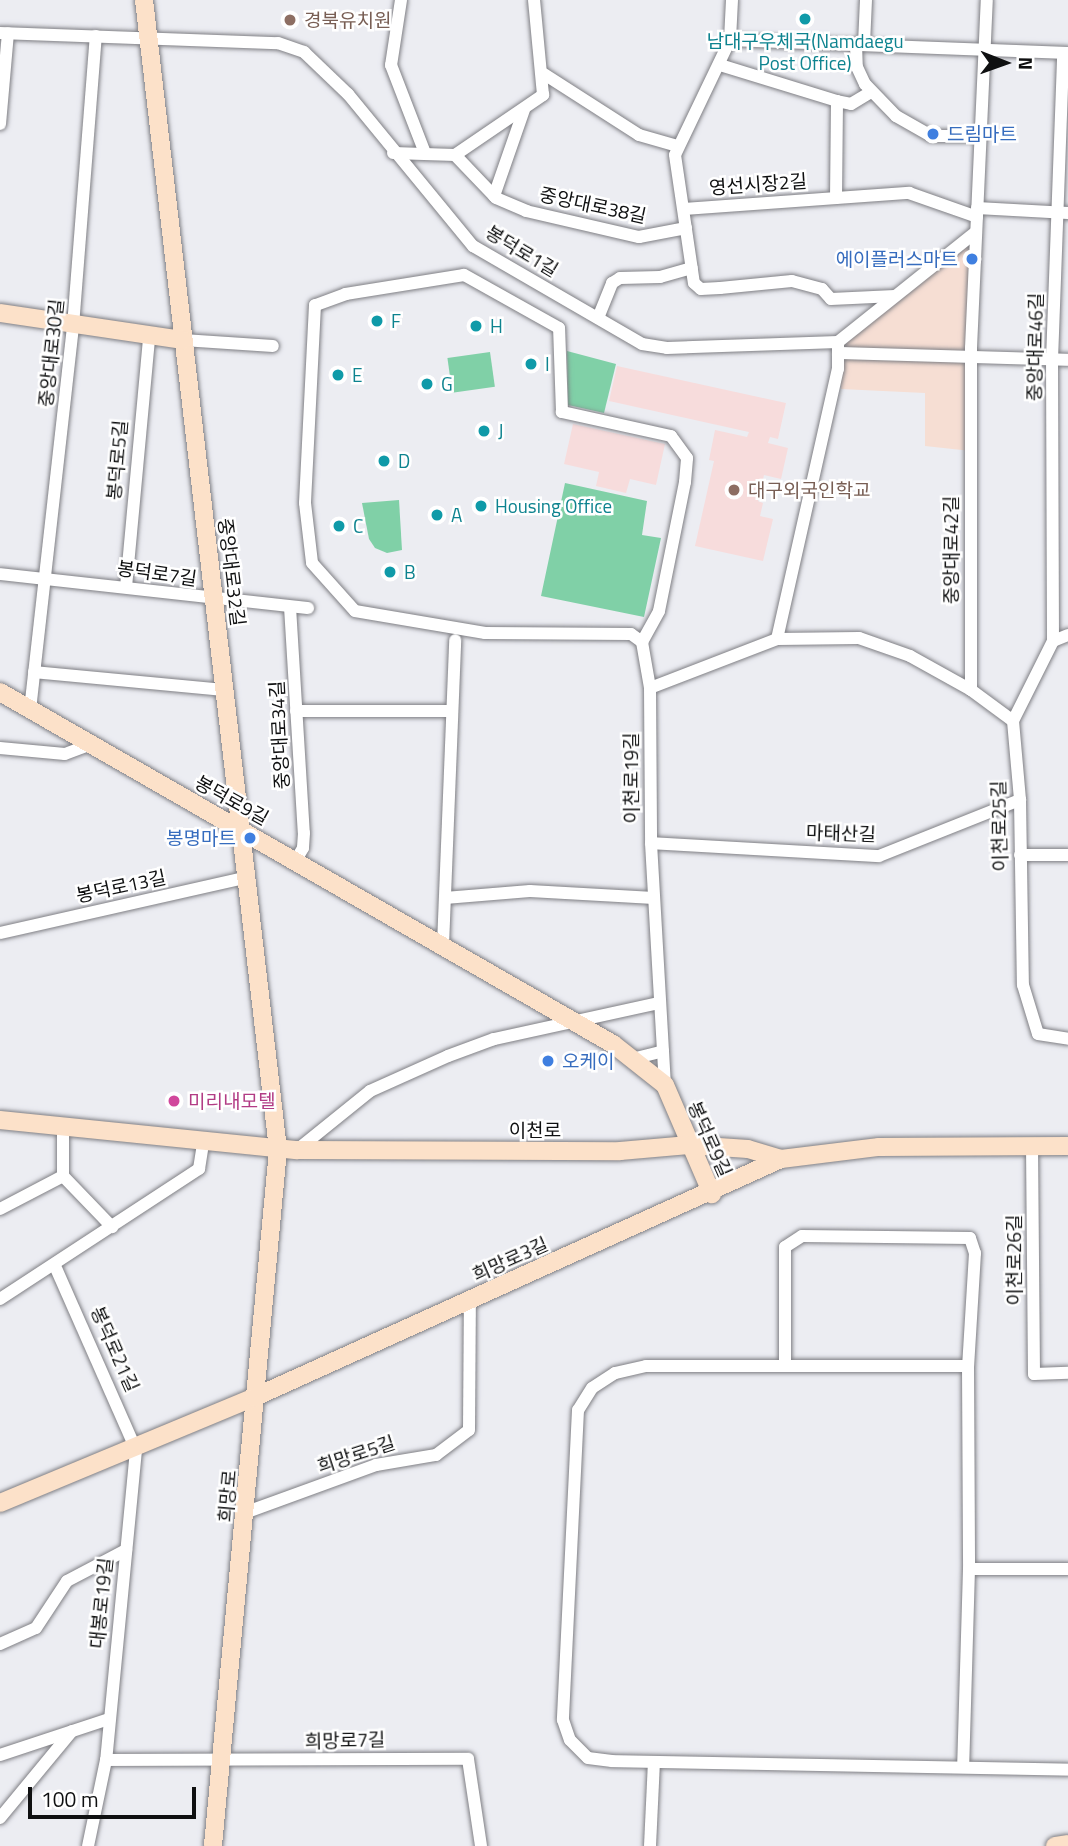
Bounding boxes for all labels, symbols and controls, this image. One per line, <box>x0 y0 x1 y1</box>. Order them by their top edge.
place label: 경북유치원 <box>304 9 391 31</box>
marker: 남대구우체국(Namdaegu Post Office) <box>797 11 813 27</box>
marker: 경북유치원 <box>282 12 298 28</box>
north arrow <box>970 28 1040 98</box>
place label: 남대구우체국(Namdaegu Post Office) <box>706 30 904 74</box>
text: N <box>1012 57 1041 70</box>
place label: 드림마트 <box>947 123 1017 145</box>
marker: 드림마트 <box>925 126 941 142</box>
street label: 영선시장2길 <box>708 169 808 199</box>
street label: 중앙대로38길 <box>537 183 649 227</box>
street label: 봉덕로1길 <box>482 220 562 282</box>
place label: 에이플러스마트 <box>836 248 958 270</box>
marker: 에이플러스마트 <box>964 251 980 267</box>
street label: 중앙대로46길 <box>1023 292 1047 402</box>
street label: 중앙대로30길 <box>34 298 68 408</box>
place label: F <box>391 310 401 332</box>
marker: F <box>369 313 385 329</box>
place label: H <box>490 315 503 337</box>
marker: H <box>468 318 484 334</box>
place label: I <box>545 353 550 375</box>
marker: I <box>523 356 539 372</box>
place label: E <box>352 364 363 386</box>
marker: E <box>330 367 346 383</box>
place label: G <box>441 373 453 395</box>
marker: G <box>419 376 435 392</box>
street label: 봉덕로5길 <box>102 419 132 501</box>
place label: J <box>498 420 503 442</box>
marker: J <box>476 423 492 439</box>
place label: D <box>398 450 410 472</box>
marker: D <box>376 453 392 469</box>
place label: 대구외국인학교 <box>748 479 870 501</box>
marker: 대구외국인학교 <box>726 482 742 498</box>
place label: Housing Office <box>495 495 612 517</box>
street label: 중앙대로42길 <box>940 496 962 604</box>
marker: Housing Office <box>473 498 489 514</box>
place label: A <box>451 504 462 526</box>
marker: A <box>429 507 445 523</box>
place label: C <box>353 515 363 537</box>
street label: 중앙대로32길 <box>214 517 250 627</box>
marker: C <box>331 518 347 534</box>
street label: 봉덕로7길 <box>116 556 198 590</box>
place label: B <box>404 561 416 583</box>
marker: B <box>382 564 398 580</box>
street label: 중앙대로34길 <box>265 680 293 790</box>
street label: 이천로19길 <box>620 732 642 824</box>
street label: 봉덕로9길 <box>191 771 273 829</box>
street label: 이천로25길 <box>987 780 1011 872</box>
street label: 마태산길 <box>806 820 876 846</box>
place label: 봉명마트 <box>166 827 236 849</box>
marker: 봉명마트 <box>242 830 258 846</box>
street label: 봉덕로13길 <box>74 865 168 907</box>
place label: 오케이 <box>562 1050 614 1072</box>
marker: 오케이 <box>540 1053 556 1069</box>
place label: 미리내모텔 <box>188 1090 275 1112</box>
marker: 미리내모텔 <box>166 1093 182 1109</box>
street label: 봉덕로9길 <box>683 1098 737 1180</box>
street label: 이천로 <box>509 1119 561 1141</box>
street label: 이천로26길 <box>1003 1214 1025 1306</box>
street label: 희망로3길 <box>469 1232 551 1286</box>
street label: 봉덕로21길 <box>86 1303 144 1395</box>
street label: 희망로5길 <box>314 1431 398 1477</box>
street label: 희망로 <box>213 1469 241 1523</box>
street label: 대봉로19길 <box>85 1556 117 1650</box>
street label: 희망로7길 <box>305 1728 385 1752</box>
scale bar <box>32 1772 200 1816</box>
text: 100 m <box>41 1783 98 1815</box>

